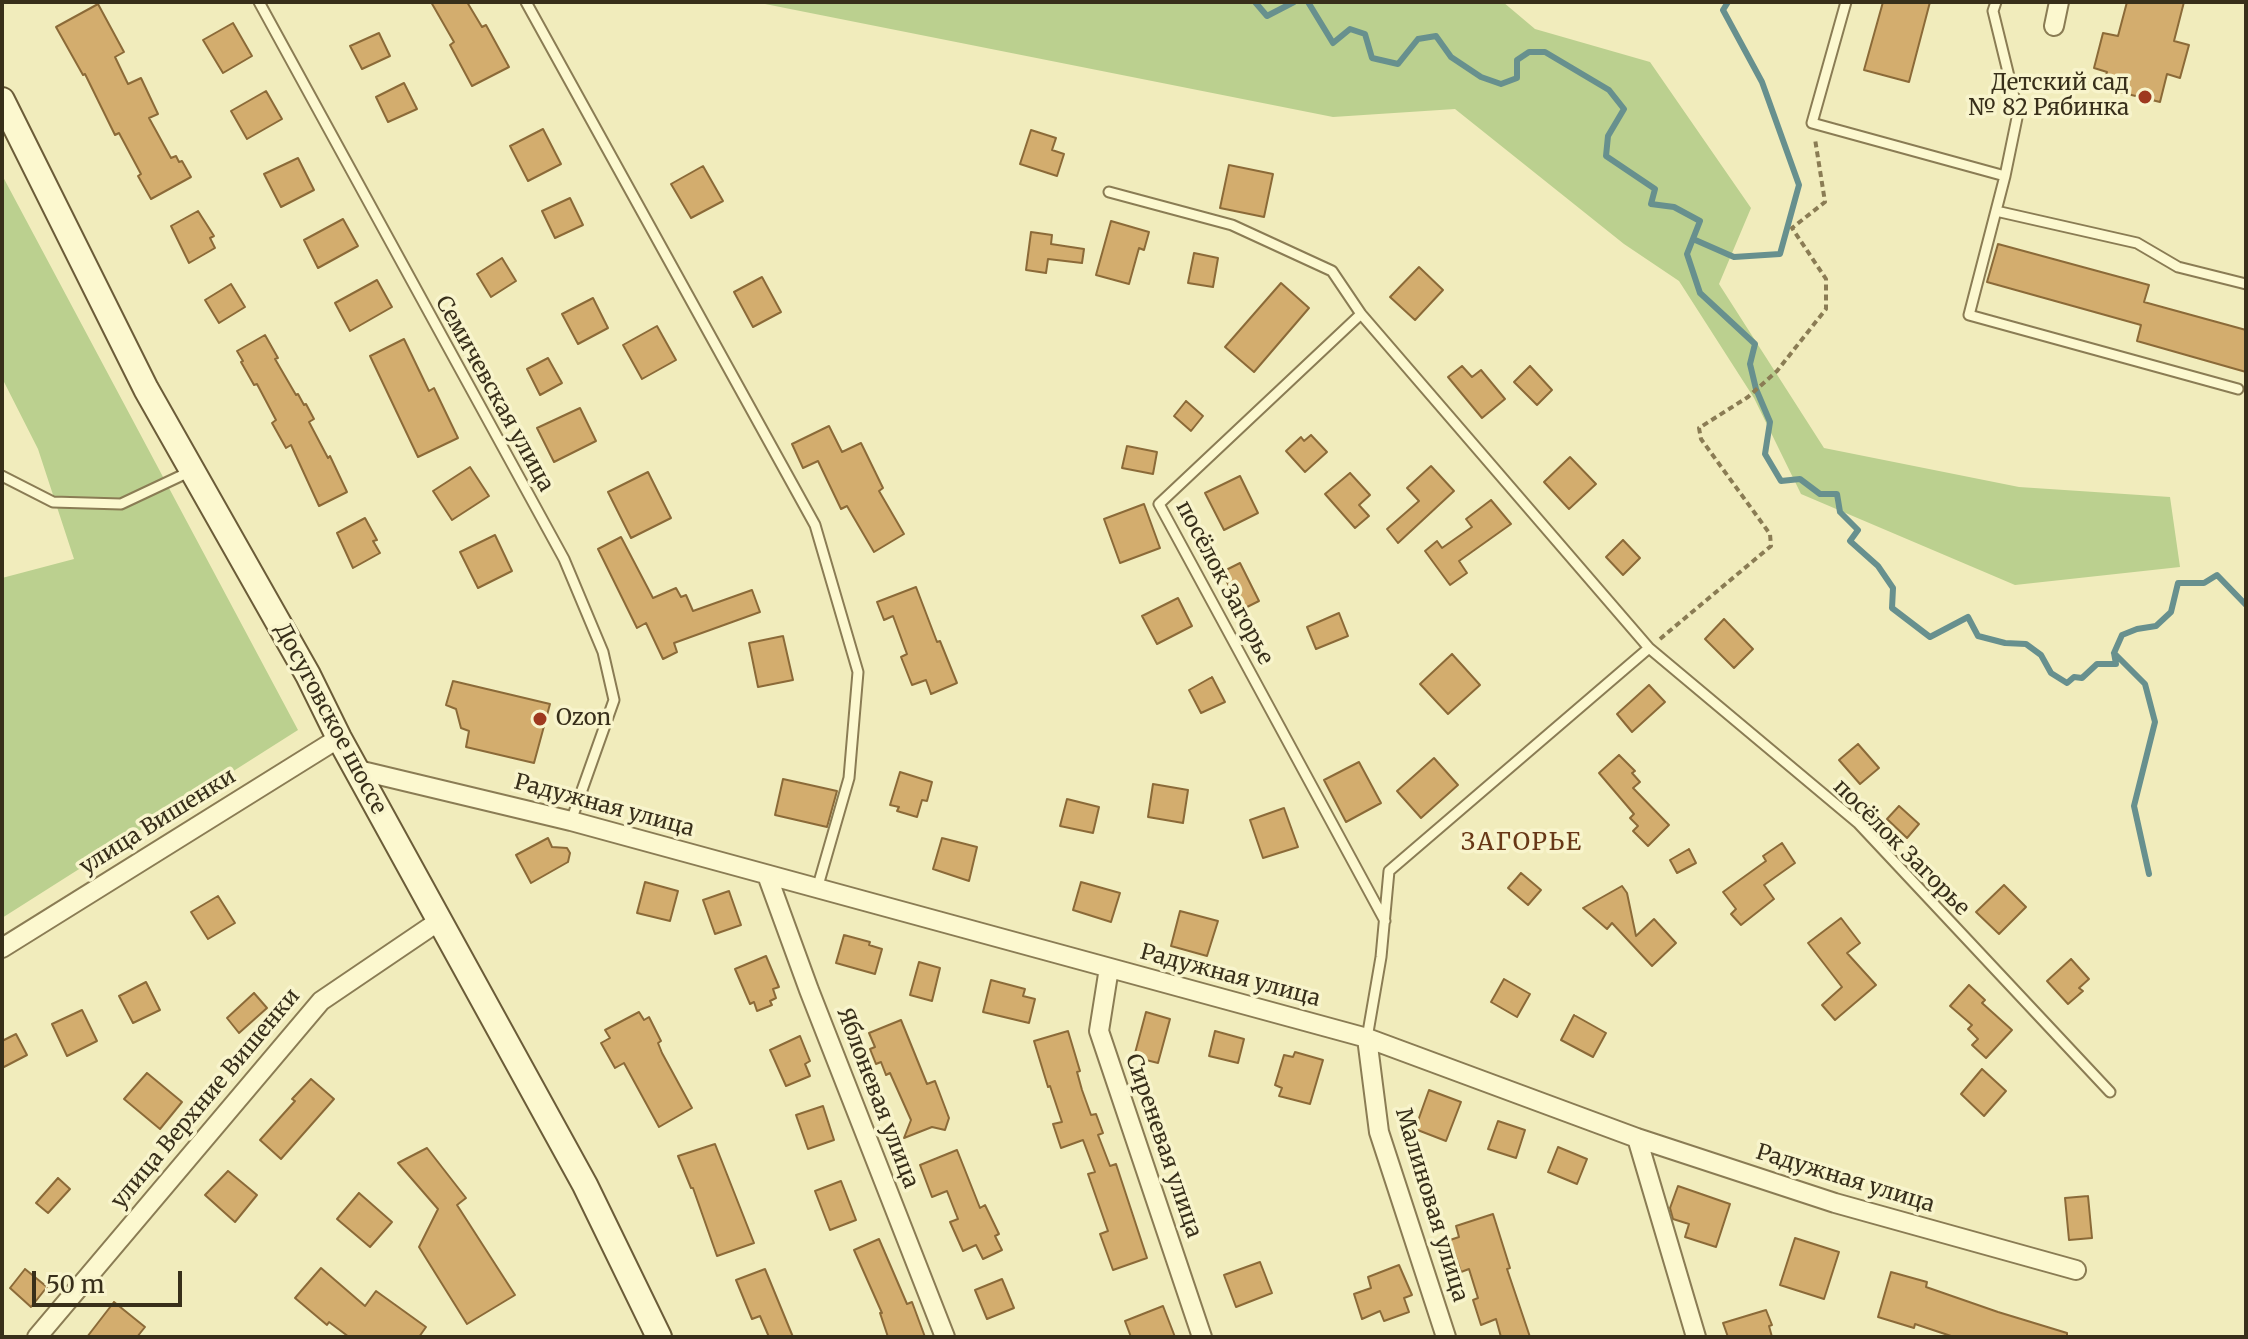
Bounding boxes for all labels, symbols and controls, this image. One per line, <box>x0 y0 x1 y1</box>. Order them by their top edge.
place label: Детский сад № 82 Рябинка <box>1968 71 2129 122</box>
marker: Детский сад № 82 Рябинка <box>2136 88 2154 106</box>
street label: Семичевская улица <box>429 292 559 496</box>
street label: посёлок Загорье <box>1170 497 1278 669</box>
street label: Досуговское шоссе <box>269 619 391 819</box>
place label: Ozon <box>556 706 611 732</box>
marker: Ozon <box>531 710 549 728</box>
street label: улица Вишенки <box>75 763 241 881</box>
street label: Радужная улица <box>511 769 697 843</box>
street label: посёлок Загорье <box>1827 774 1975 922</box>
district label: ЗАГОРЬЕ <box>1461 829 1583 857</box>
street label: Радужная улица <box>1137 939 1323 1013</box>
street label: улица Верхние Вишенки <box>106 984 306 1214</box>
street label: Яблоневая улица <box>830 1004 924 1192</box>
street label: Сиреневая улица <box>1119 1051 1207 1241</box>
street label: Малиновая улица <box>1389 1105 1473 1305</box>
street label: Радужная улица <box>1753 1139 1937 1219</box>
scale bar <box>36 1255 186 1305</box>
text: 50 m <box>46 1269 105 1300</box>

